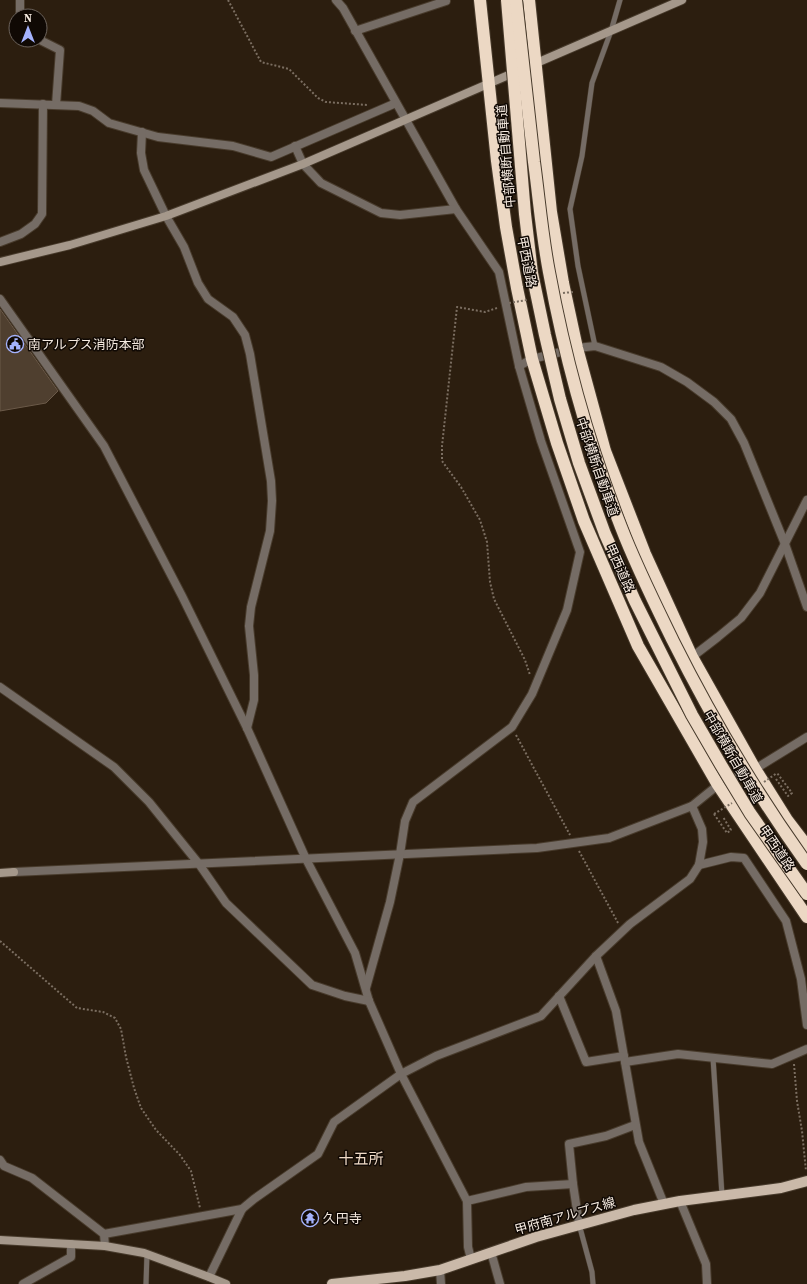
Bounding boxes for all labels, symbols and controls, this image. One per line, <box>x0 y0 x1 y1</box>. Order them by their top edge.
north arrow <box>8 8 48 48</box>
text: N <box>24 11 32 26</box>
street label: 中部横断自動車道 <box>493 103 519 209</box>
street label: 甲西道路 <box>514 235 540 289</box>
public building icon: 南アルプス消防本部 <box>5 334 25 354</box>
place label: 南アルプス消防本部 <box>28 336 145 353</box>
street label: 中部横断自動車道 <box>572 415 622 519</box>
street label: 甲西道路 <box>602 541 638 595</box>
street label: 中部横断自動車道 <box>700 708 766 806</box>
street label: 甲西道路 <box>755 822 799 874</box>
district label: 十五所 <box>338 1148 384 1169</box>
street label: 甲府南アルプス線 <box>513 1194 617 1238</box>
temple icon: 久円寺 <box>300 1208 320 1228</box>
place label: 久円寺 <box>323 1210 362 1227</box>

